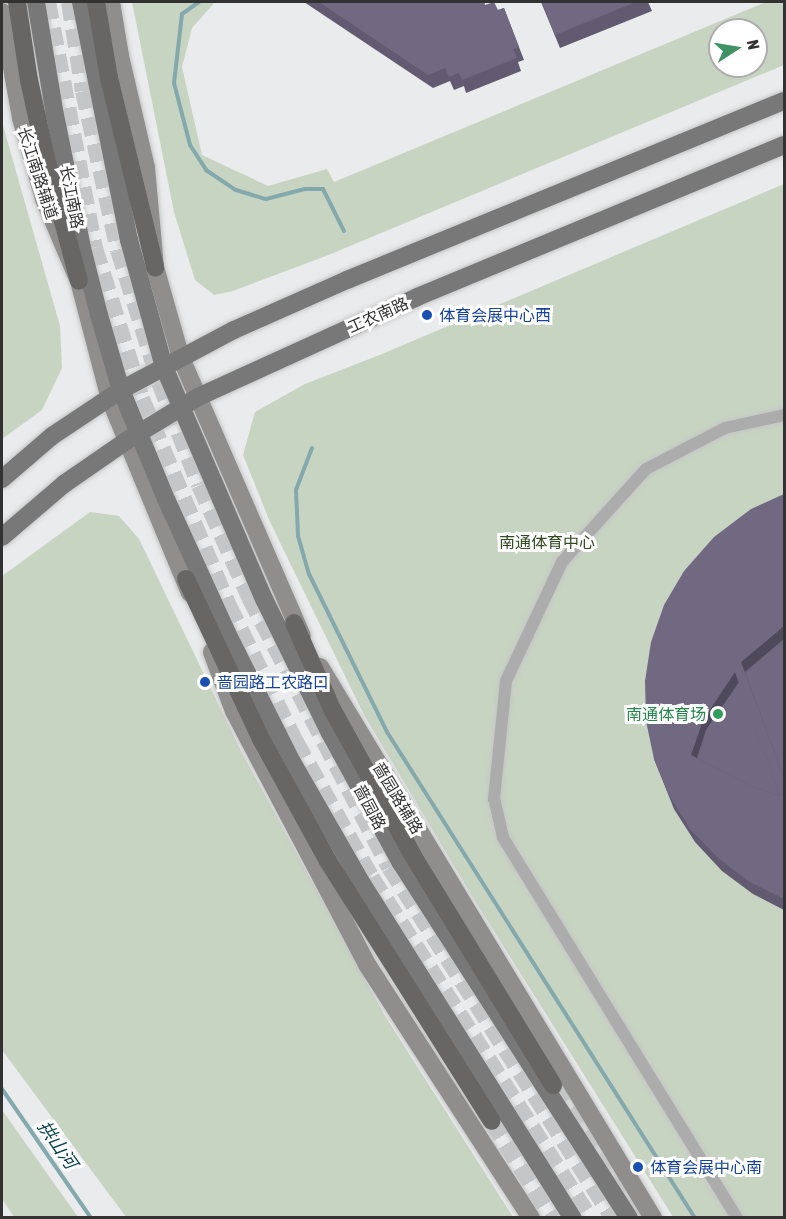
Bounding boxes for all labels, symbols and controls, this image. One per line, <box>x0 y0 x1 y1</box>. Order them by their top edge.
north arrow <box>708 18 768 78</box>
text: N <box>744 38 763 51</box>
street label: 长江南路辅道 <box>14 124 62 222</box>
street label: 长江南路 <box>56 164 88 230</box>
street label: 工农南路 <box>345 293 411 337</box>
place label: 体育会展中心西 <box>439 305 551 325</box>
marker: 体育会展中心西 <box>420 308 434 322</box>
park label: 南通体育中心 <box>499 532 595 552</box>
place label: 啬园路工农路口 <box>217 672 329 692</box>
marker: 啬园路工农路口 <box>198 675 212 689</box>
place label: 南通体育场 <box>626 704 706 724</box>
marker: 南通体育场 <box>711 707 725 721</box>
street label: 啬园路辅路 <box>369 759 427 837</box>
street label: 啬园路 <box>350 781 390 833</box>
water label: 拱山河 <box>33 1117 81 1173</box>
place label: 体育会展中心南 <box>650 1157 762 1177</box>
marker: 体育会展中心南 <box>631 1160 645 1174</box>

